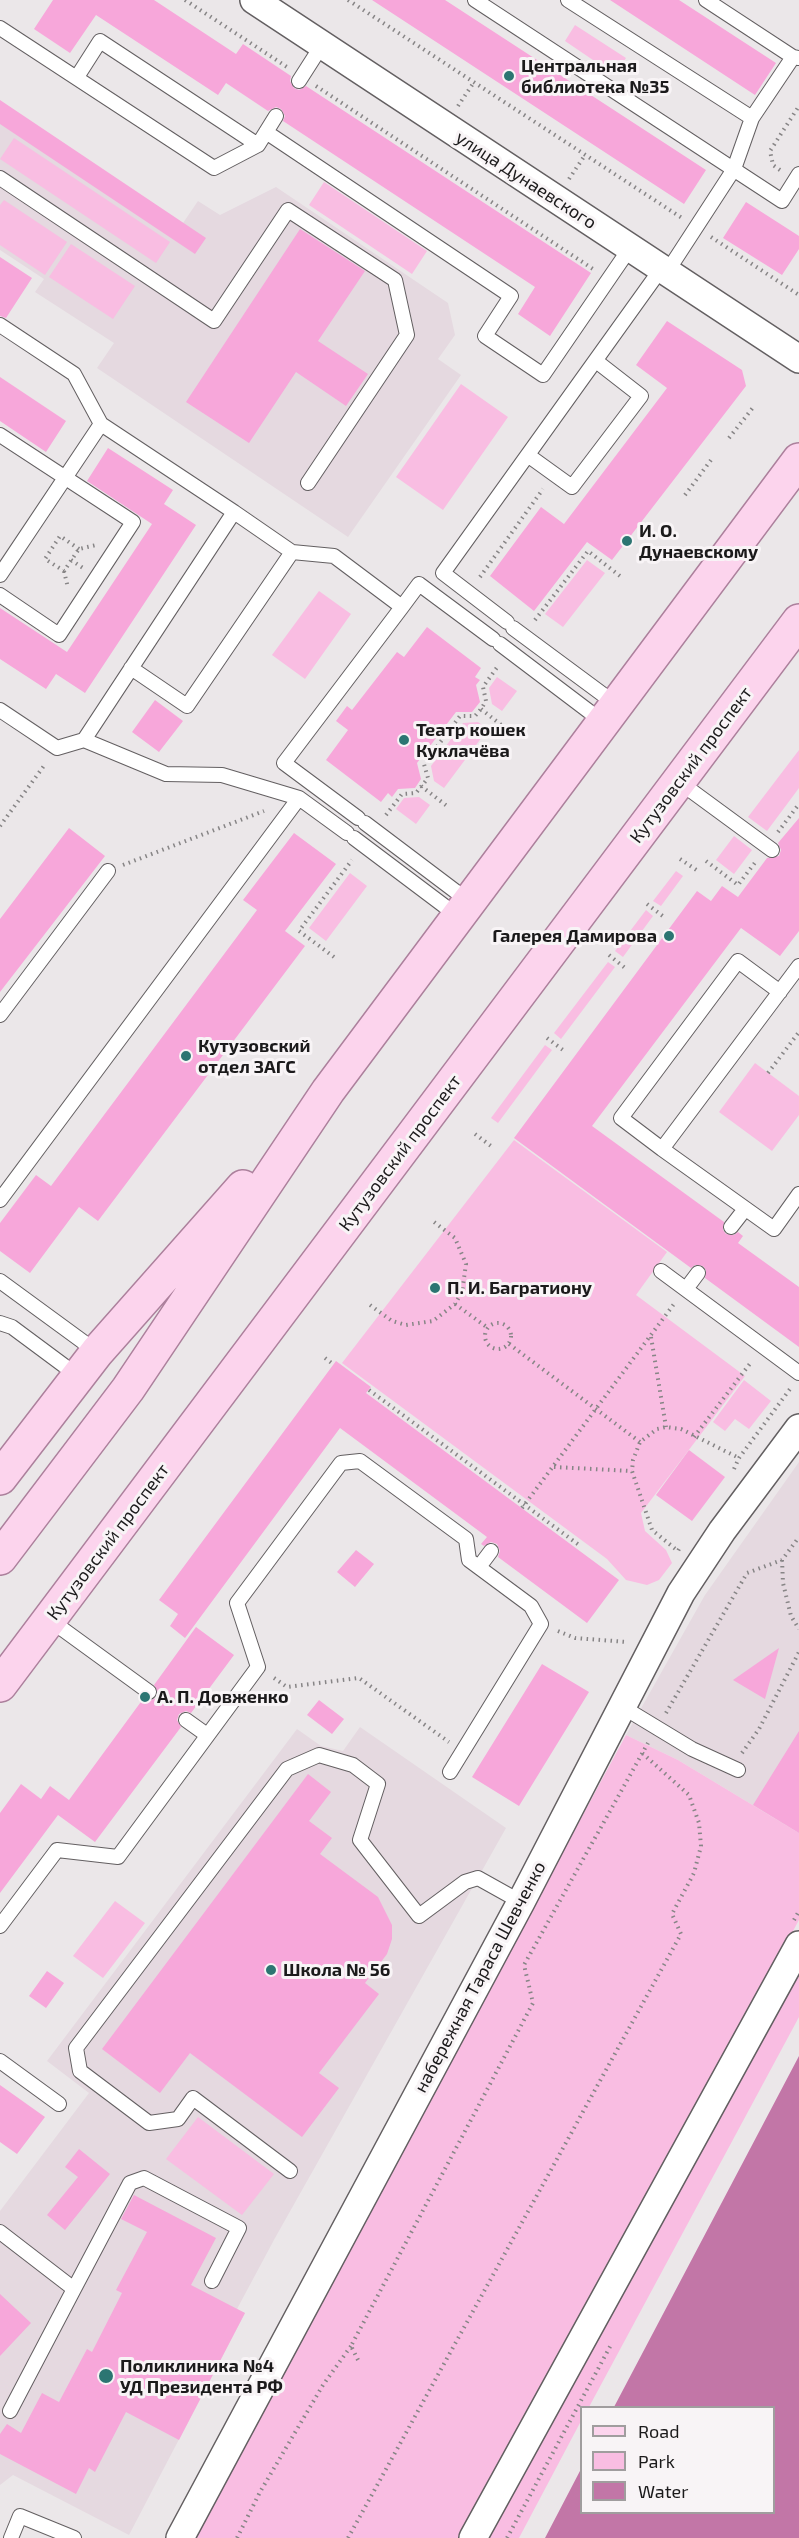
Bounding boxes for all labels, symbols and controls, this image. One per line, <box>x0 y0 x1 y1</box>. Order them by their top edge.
place label: Центральная библиотека №35 <box>521 55 669 98</box>
marker: Центральная библиотека №35 <box>502 69 516 83</box>
street label: улица Дунаевского <box>452 126 600 234</box>
place label: И. О. Дунаевскому <box>639 520 758 562</box>
marker: И. О. Дунаевскому <box>620 534 634 548</box>
street label: Кутузовский проспект <box>625 683 757 847</box>
place label: Театр кошек Куклачёва <box>416 719 526 762</box>
marker: Театр кошек Куклачёва <box>397 733 411 747</box>
place label: Галерея Дамирова <box>492 925 657 947</box>
marker: Галерея Дамирова <box>662 929 676 943</box>
place label: Кутузовский отдел ЗАГС <box>198 1035 311 1078</box>
marker: Кутузовский отдел ЗАГС <box>179 1049 193 1063</box>
street label: Кутузовский проспект <box>334 1071 466 1235</box>
place label: П. И. Багратиону <box>447 1277 592 1299</box>
marker: П. И. Багратиону <box>428 1281 442 1295</box>
street label: Кутузовский проспект <box>42 1460 174 1624</box>
place label: А. П. Довженко <box>157 1686 289 1708</box>
marker: А. П. Довженко <box>138 1690 152 1704</box>
street label: набережная Тараса Шевченко <box>410 1858 550 2096</box>
place label: Школа № 56 <box>283 1959 390 1981</box>
marker: Школа № 56 <box>264 1963 278 1977</box>
place label: Поликлиника №4 УД Президента РФ <box>120 2355 283 2398</box>
marker: Поликлиника №4 УД Президента РФ <box>97 2367 115 2385</box>
legend <box>580 2406 775 2514</box>
text: Road <box>638 2420 679 2442</box>
text: Park <box>638 2450 675 2472</box>
text: Water <box>638 2480 688 2502</box>

